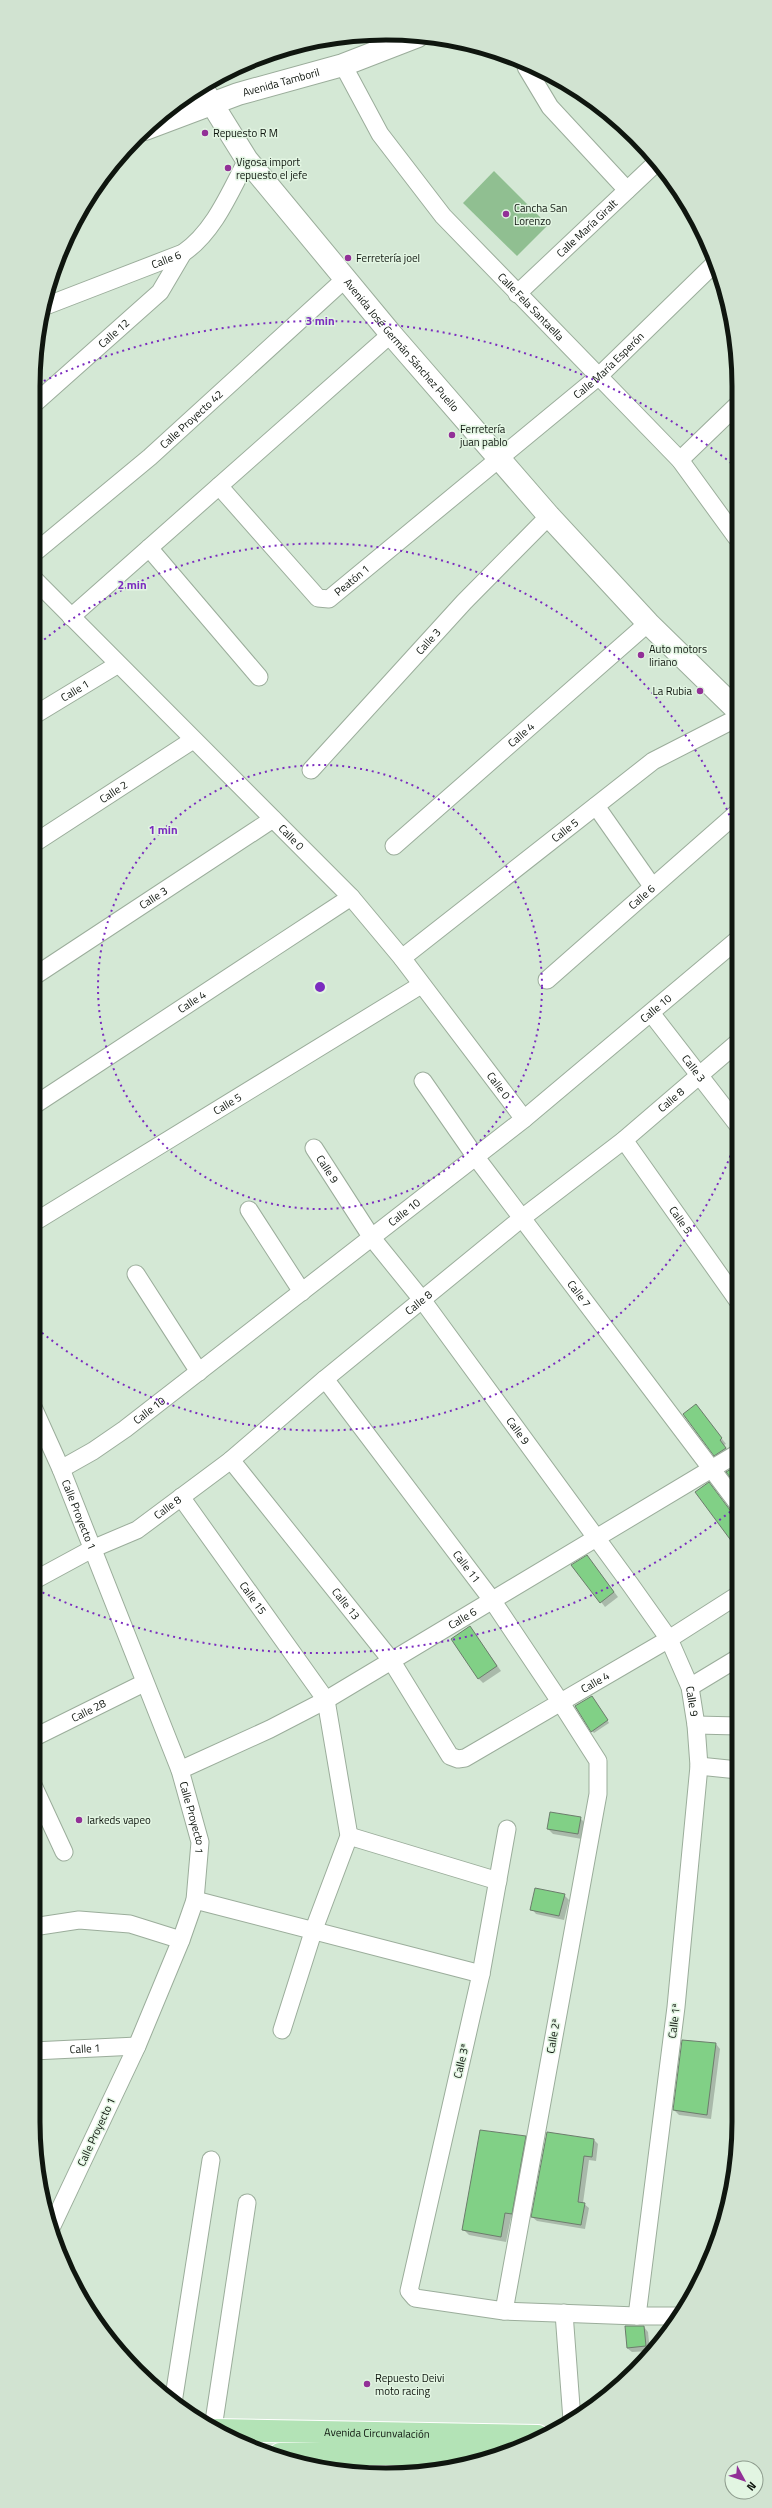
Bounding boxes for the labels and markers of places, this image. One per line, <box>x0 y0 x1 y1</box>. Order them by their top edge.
place label: Repuesto R M <box>213 125 278 141</box>
marker: Repuesto R M <box>200 128 210 138</box>
place label: Vigosa import repuesto el jefe <box>236 154 308 183</box>
marker: Vigosa import repuesto el jefe <box>223 163 233 173</box>
place label: Cancha San Lorenzo <box>514 200 568 229</box>
marker: Cancha San Lorenzo <box>501 209 511 219</box>
place label: Ferretería joel <box>356 250 420 266</box>
marker: Ferretería joel <box>343 253 353 263</box>
place label: Ferretería juan pablo <box>459 421 508 450</box>
marker: Ferretería juan pablo <box>447 430 457 440</box>
place label: Auto motors liriano <box>649 641 707 670</box>
marker: Auto motors liriano <box>636 650 646 660</box>
place label: La Rubia <box>653 683 692 699</box>
marker: La Rubia <box>695 686 705 696</box>
centre of rings <box>313 980 327 994</box>
place label: larkeds vapeo <box>87 1812 151 1828</box>
marker: larkeds vapeo <box>74 1815 84 1825</box>
place label: Repuesto Deivi moto racing <box>375 2370 444 2399</box>
marker: Repuesto Deivi moto racing <box>362 2379 372 2389</box>

